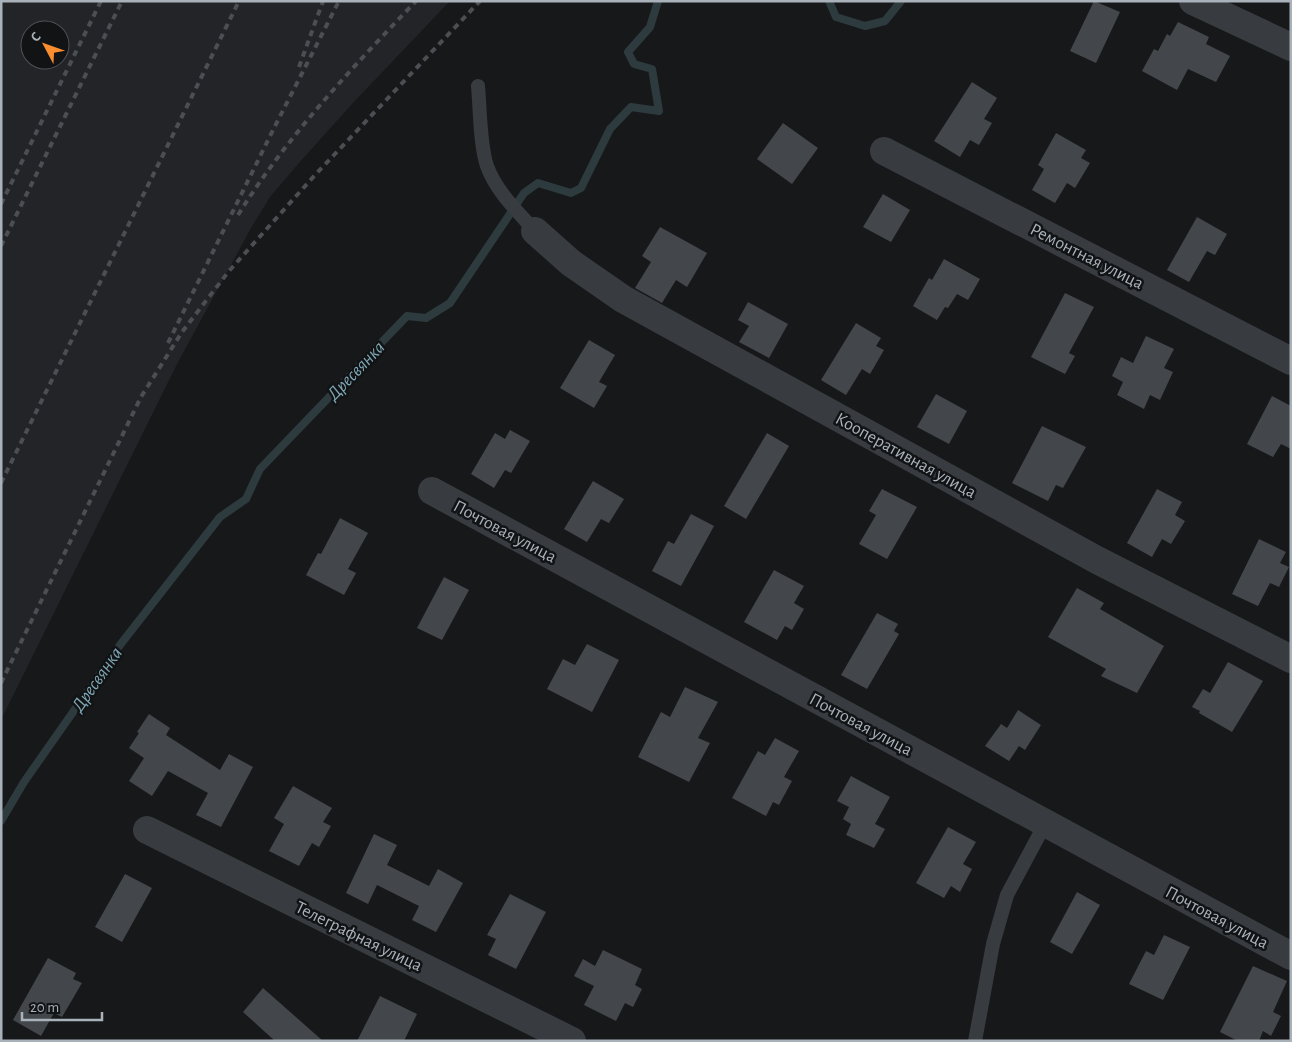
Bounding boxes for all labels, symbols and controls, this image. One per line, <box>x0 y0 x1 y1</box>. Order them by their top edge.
north arrow <box>20 20 70 70</box>
text: С <box>28 29 44 45</box>
street label: Ремонтная улица <box>1027 221 1146 293</box>
water label: Дресвянка <box>323 338 389 405</box>
street label: Кооперативная улица <box>832 410 979 502</box>
street label: Почтовая улица <box>450 497 559 567</box>
water label: Дресвянка <box>68 644 126 716</box>
street label: Почтовая улица <box>806 690 915 760</box>
street label: Почтовая улица <box>1162 883 1271 953</box>
street label: Телеграфная улица <box>292 898 425 975</box>
scale bar <box>22 990 102 1022</box>
text: 20 m <box>30 1000 59 1015</box>

